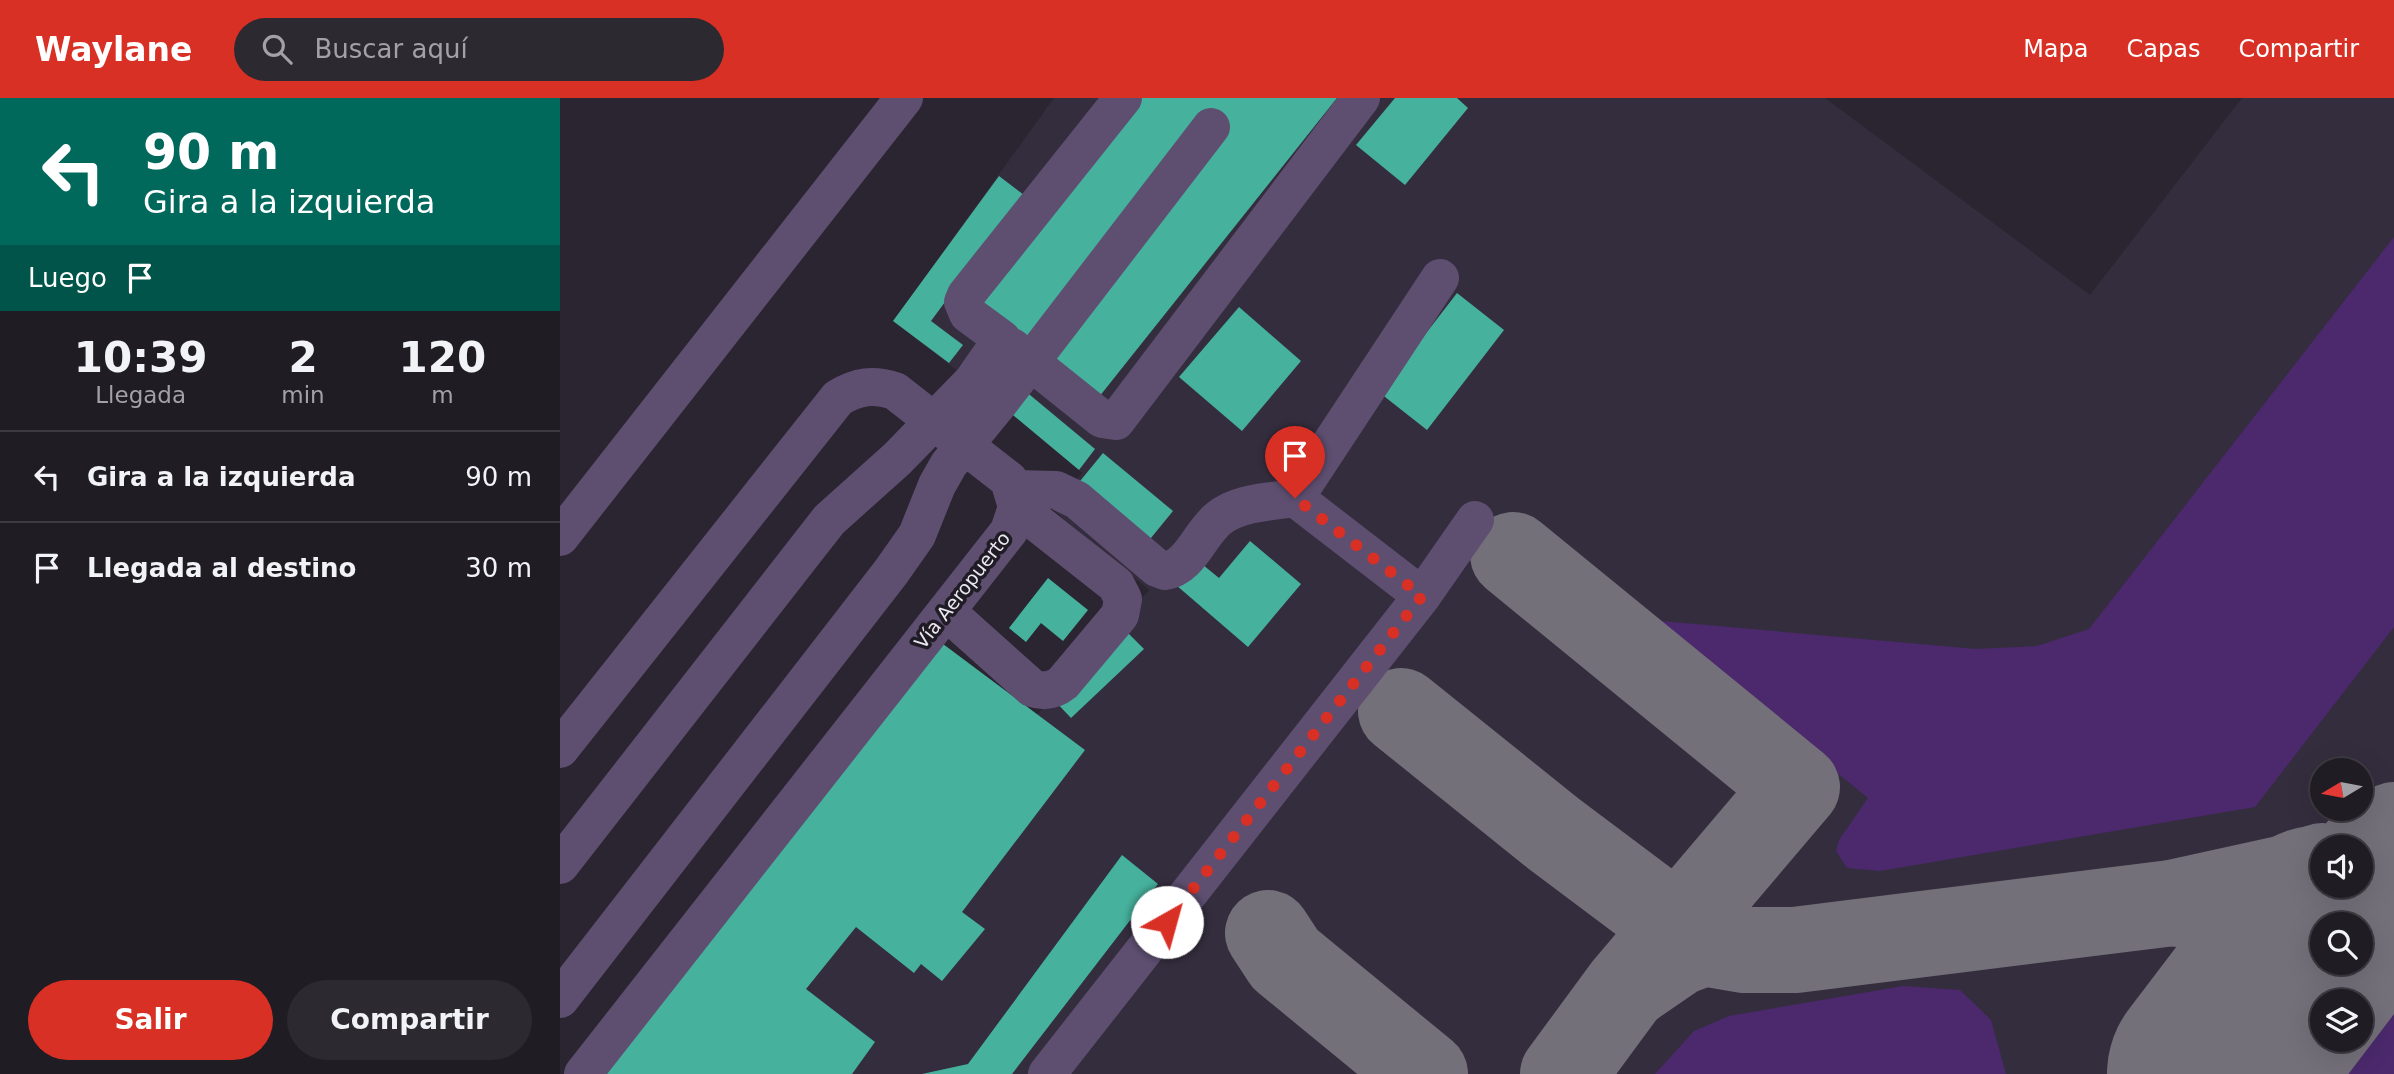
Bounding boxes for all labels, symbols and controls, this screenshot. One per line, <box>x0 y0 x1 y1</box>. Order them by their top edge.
search box <box>234 18 724 81</box>
text: Waylane <box>35 30 192 69</box>
icon: search <box>258 30 296 68</box>
text: Buscar aquí <box>314 34 468 64</box>
text: Mapa <box>2023 35 2089 63</box>
text: Capas <box>2127 35 2200 63</box>
text: Compartir <box>2238 35 2359 63</box>
text: 90 m <box>143 124 279 181</box>
icon: left <box>28 126 119 217</box>
text: Gira a la izquierda <box>143 183 435 221</box>
icon: arrive <box>121 259 159 297</box>
text: Luego <box>28 263 107 293</box>
text: 10:39 <box>74 333 208 382</box>
text: 2 <box>288 333 318 382</box>
text: 120 <box>399 333 486 382</box>
text: Llegada <box>95 382 186 408</box>
text: min <box>281 382 325 408</box>
text: m <box>431 382 454 408</box>
pin <box>1265 426 1325 498</box>
icon: arrive <box>1276 437 1314 475</box>
icon: left <box>28 458 66 496</box>
text: Gira a la izquierda <box>87 462 355 492</box>
text: 90 m <box>465 462 532 492</box>
street label: Vía Aeropuerto <box>910 527 1014 653</box>
icon: arrive <box>28 549 66 587</box>
text: Llegada al destino <box>87 553 356 583</box>
text: 30 m <box>465 553 532 583</box>
north arrow <box>2310 758 2373 821</box>
map controls <box>2310 758 2373 1052</box>
button: sound <box>2310 835 2373 898</box>
position arrow <box>1130 885 1204 959</box>
button: search <box>2310 912 2373 975</box>
button: Salir <box>28 980 273 1060</box>
button: Compartir <box>287 980 532 1060</box>
button: layers <box>2310 989 2373 1052</box>

